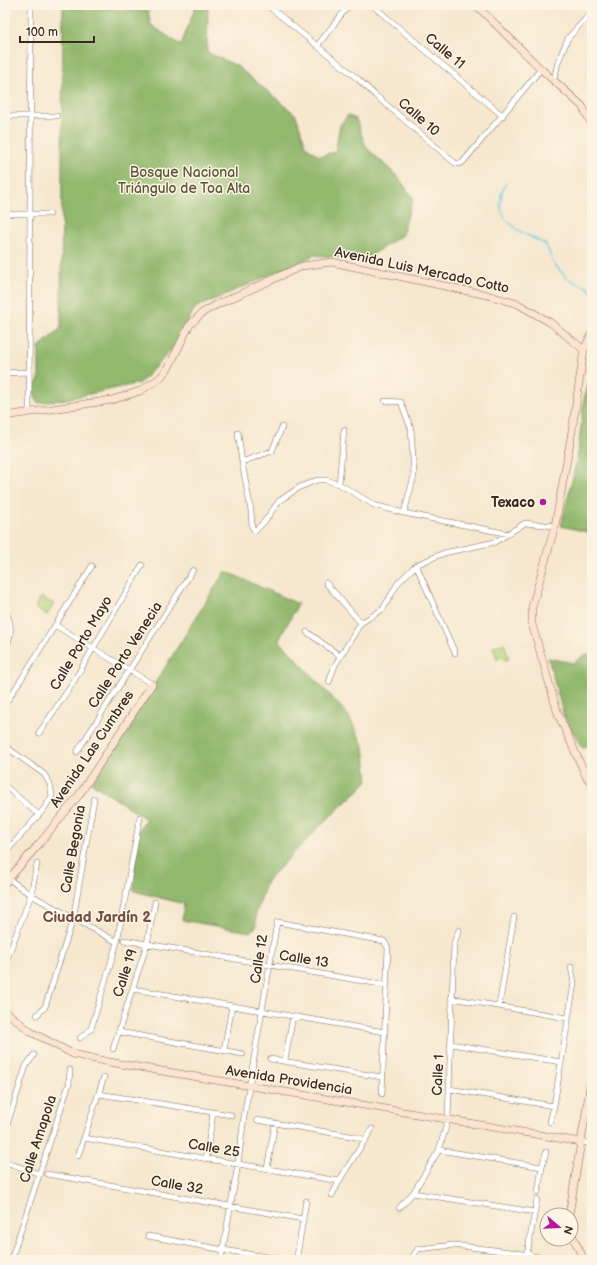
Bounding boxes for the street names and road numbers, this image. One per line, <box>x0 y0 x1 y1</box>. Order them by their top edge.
street label: Calle 11 <box>422 29 468 73</box>
street label: Calle 10 <box>395 94 443 140</box>
street label: Avenida Luis Mercado Cotto <box>333 243 511 297</box>
street label: Calle Porto Mayo <box>46 593 116 693</box>
street label: Calle Porto Venecia <box>84 599 166 711</box>
street label: Avenida Las Cumbres <box>46 687 138 811</box>
street label: Calle Begonia <box>57 804 89 894</box>
street label: Calle 12 <box>247 932 271 985</box>
street label: Calle 19 <box>109 947 141 999</box>
street label: Calle 13 <box>278 947 330 971</box>
street label: Calle 1 <box>428 1054 448 1096</box>
street label: Avenida Providencia <box>224 1062 354 1098</box>
street label: Calle Amapola <box>16 1093 60 1185</box>
street label: Calle 25 <box>187 1135 241 1161</box>
street label: Calle 32 <box>149 1172 205 1198</box>

